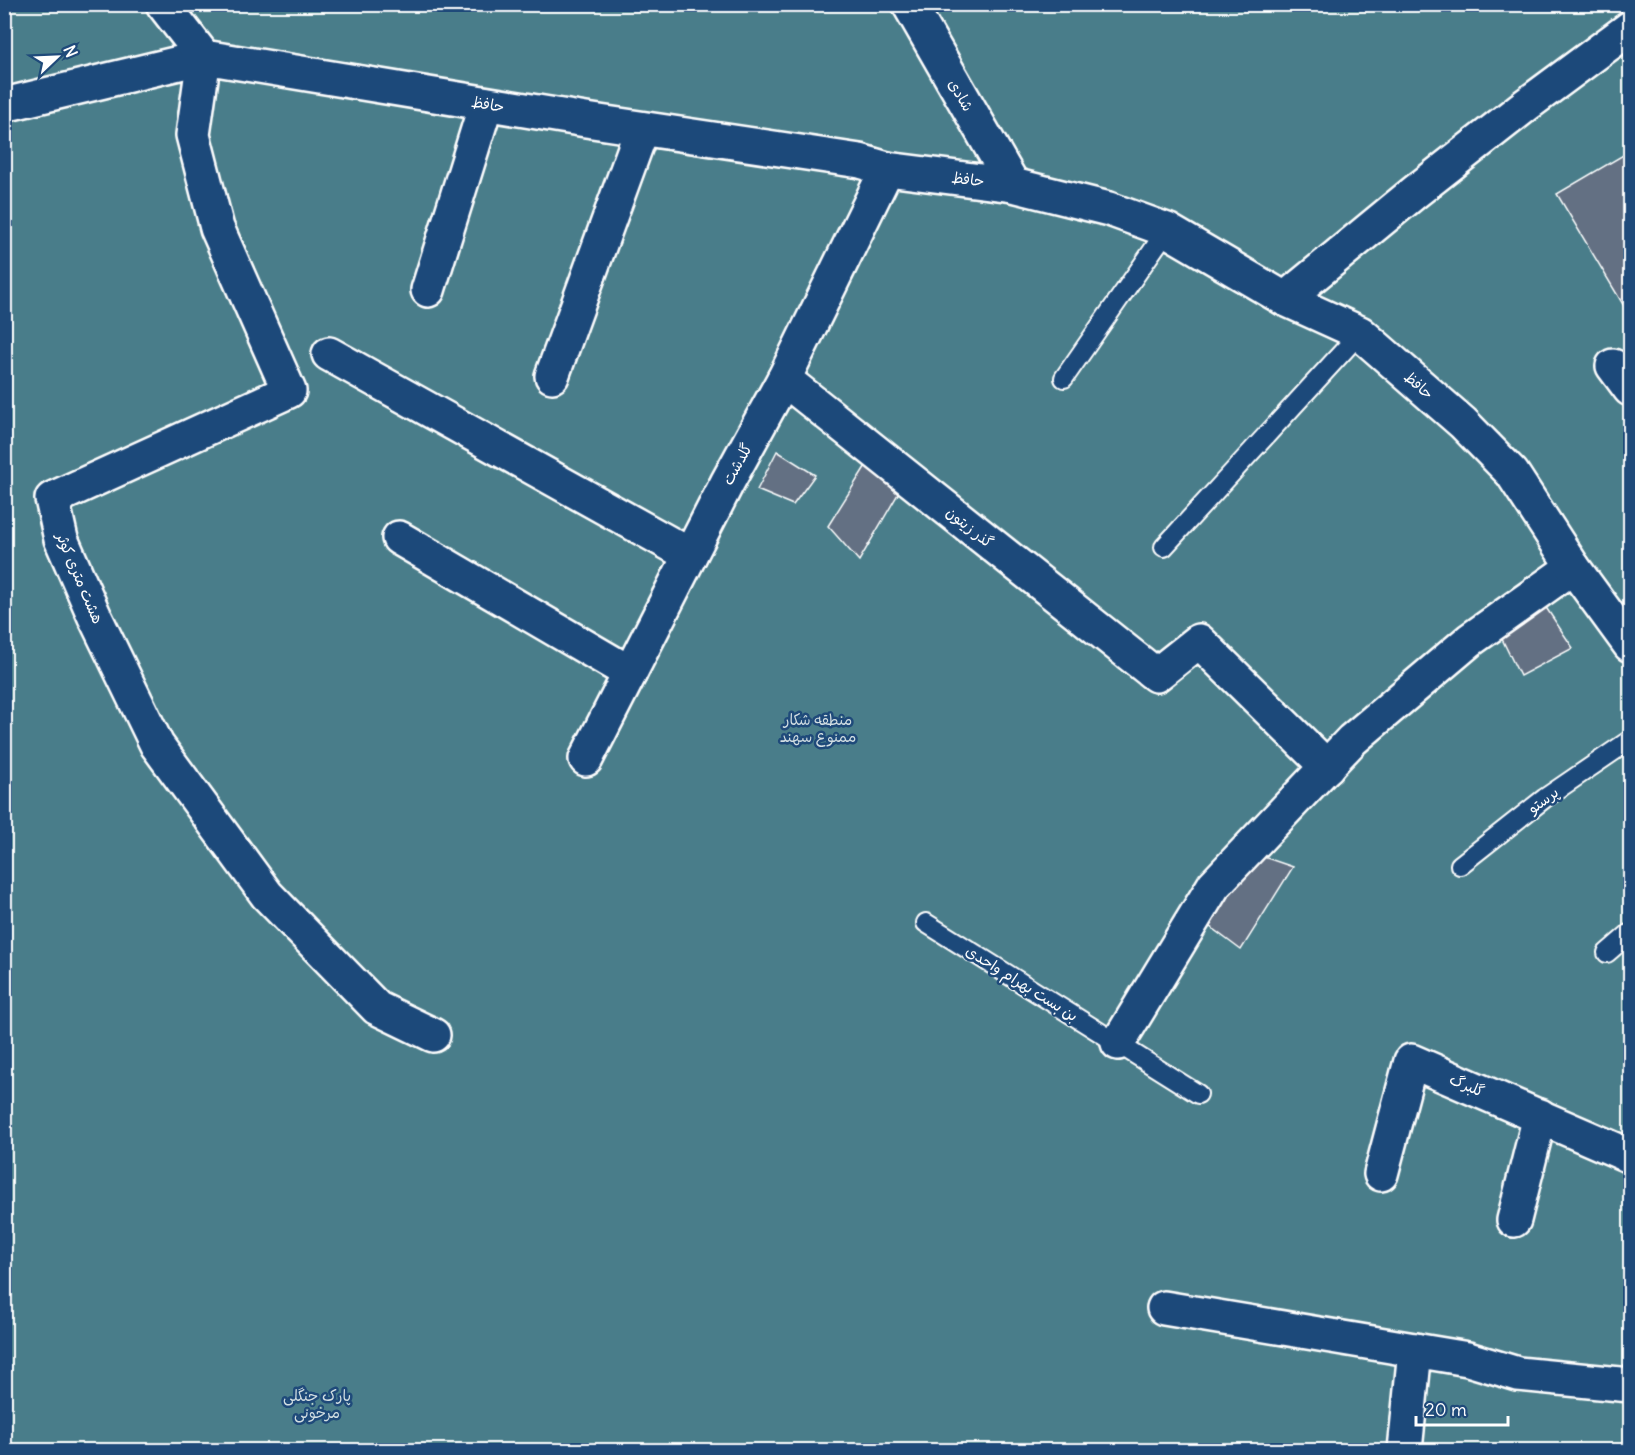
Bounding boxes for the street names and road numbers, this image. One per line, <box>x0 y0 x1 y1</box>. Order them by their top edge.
street label: شادی <box>944 75 978 115</box>
street label: حافظ <box>470 92 506 116</box>
street label: حافظ <box>950 168 986 190</box>
street label: حافظ <box>1400 367 1438 403</box>
street label: گلدشت <box>718 440 756 488</box>
street label: گذر زیتون <box>943 502 997 552</box>
street label: هشت متری کوثر <box>52 528 108 626</box>
street label: پرستو <box>1523 782 1563 819</box>
street label: بن بست بهرام واحدی <box>961 941 1082 1028</box>
street label: گلبرگ <box>1447 1069 1487 1101</box>

